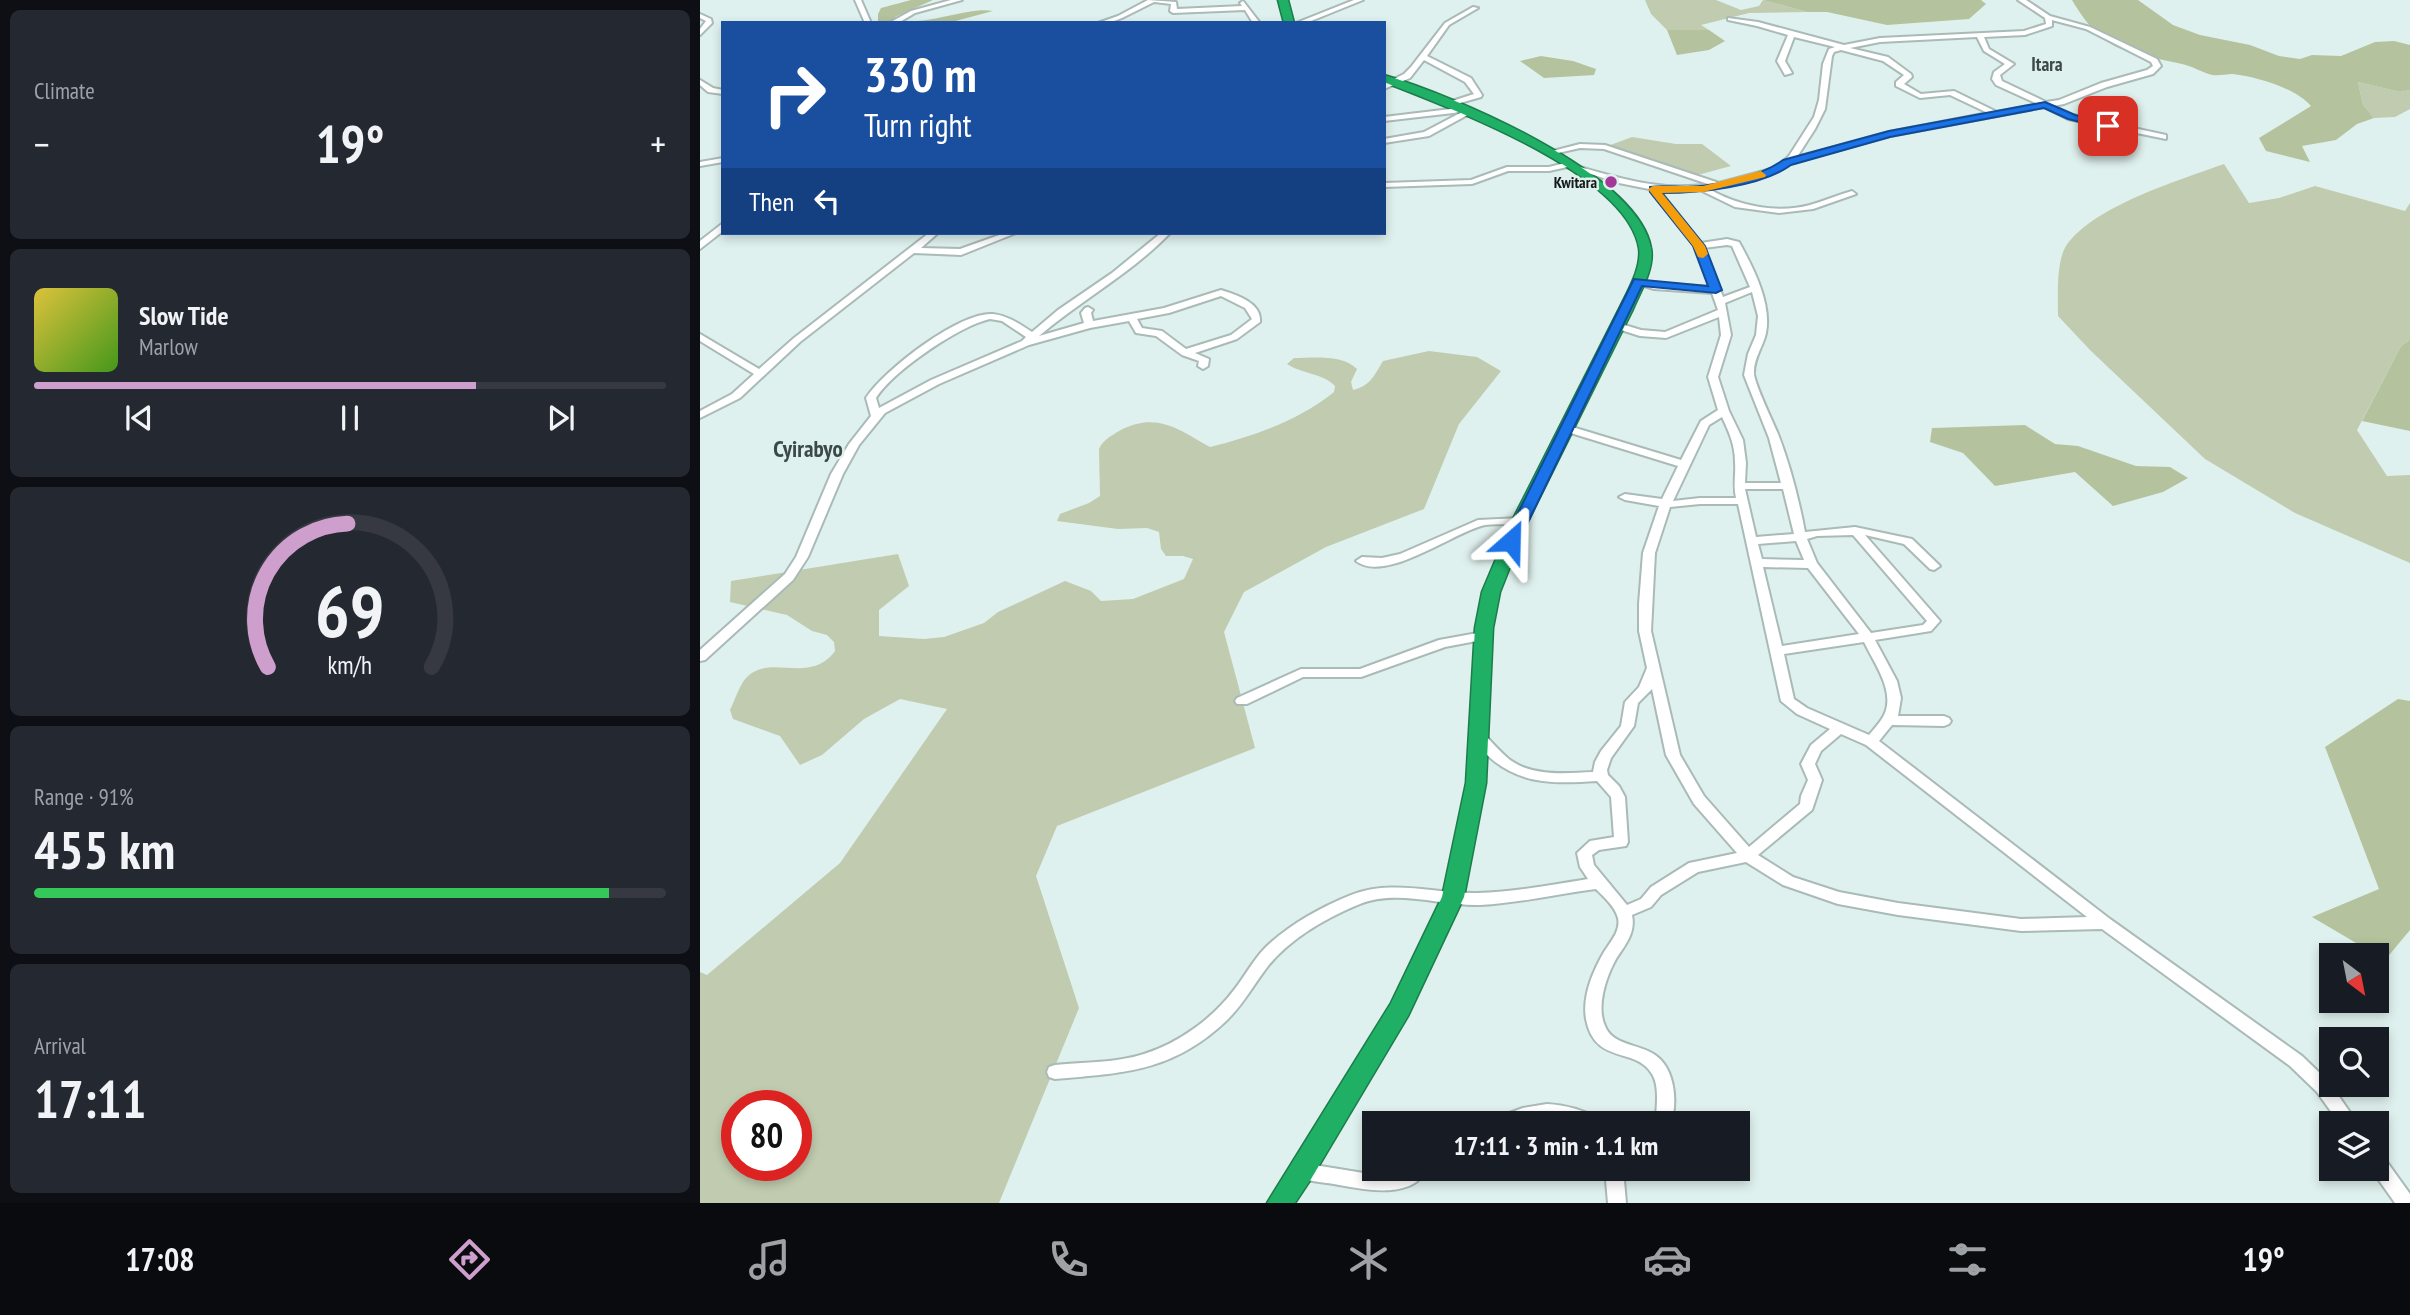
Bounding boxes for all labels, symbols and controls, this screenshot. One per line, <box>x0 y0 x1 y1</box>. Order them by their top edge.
text: 330 m <box>864 42 977 106</box>
icon: right <box>749 49 840 140</box>
district label: Itara <box>2031 52 2063 76</box>
text: Climate <box>34 76 95 105</box>
pin <box>2078 96 2138 156</box>
text: Turn right <box>864 104 972 146</box>
icon: arrive <box>2089 107 2127 145</box>
text: 19° <box>316 110 384 177</box>
text: − <box>34 119 50 168</box>
text: + <box>650 119 666 168</box>
place label: Kwitara <box>1554 172 1597 192</box>
marker: Kwitara <box>1603 174 1619 190</box>
icon: left <box>808 182 846 220</box>
text: Then <box>749 185 794 218</box>
text: Slow Tide <box>139 299 229 332</box>
text: Marlow <box>139 332 198 361</box>
icon: previous <box>120 399 158 437</box>
icon: pause <box>331 399 369 437</box>
icon: next <box>542 399 580 437</box>
district label: Cyirabyo <box>773 434 843 463</box>
position arrow <box>1474 504 1548 578</box>
text: 69 <box>315 564 385 658</box>
text: km/h <box>328 649 372 681</box>
text: Range · 91% <box>34 782 134 811</box>
text: 455 km <box>34 816 175 883</box>
north arrow <box>2319 943 2389 1013</box>
map controls <box>2319 943 2389 1181</box>
button: search <box>2319 1027 2389 1097</box>
text: Arrival <box>34 1031 86 1060</box>
text: 17:11 <box>34 1065 146 1132</box>
speed limit sign: 80 <box>721 1090 812 1181</box>
button: layers <box>2319 1111 2389 1181</box>
text: 17:11 · 3 min · 1.1 km <box>1454 1129 1658 1162</box>
icon: directions <box>445 1235 494 1284</box>
icon: music <box>745 1235 794 1284</box>
icon: phone <box>1044 1235 1093 1284</box>
icon: climate <box>1344 1235 1393 1284</box>
icon: car <box>1643 1235 1692 1284</box>
icon: filters <box>1943 1235 1992 1284</box>
text: 17:08 <box>125 1238 195 1280</box>
text: 19° <box>2242 1238 2285 1280</box>

